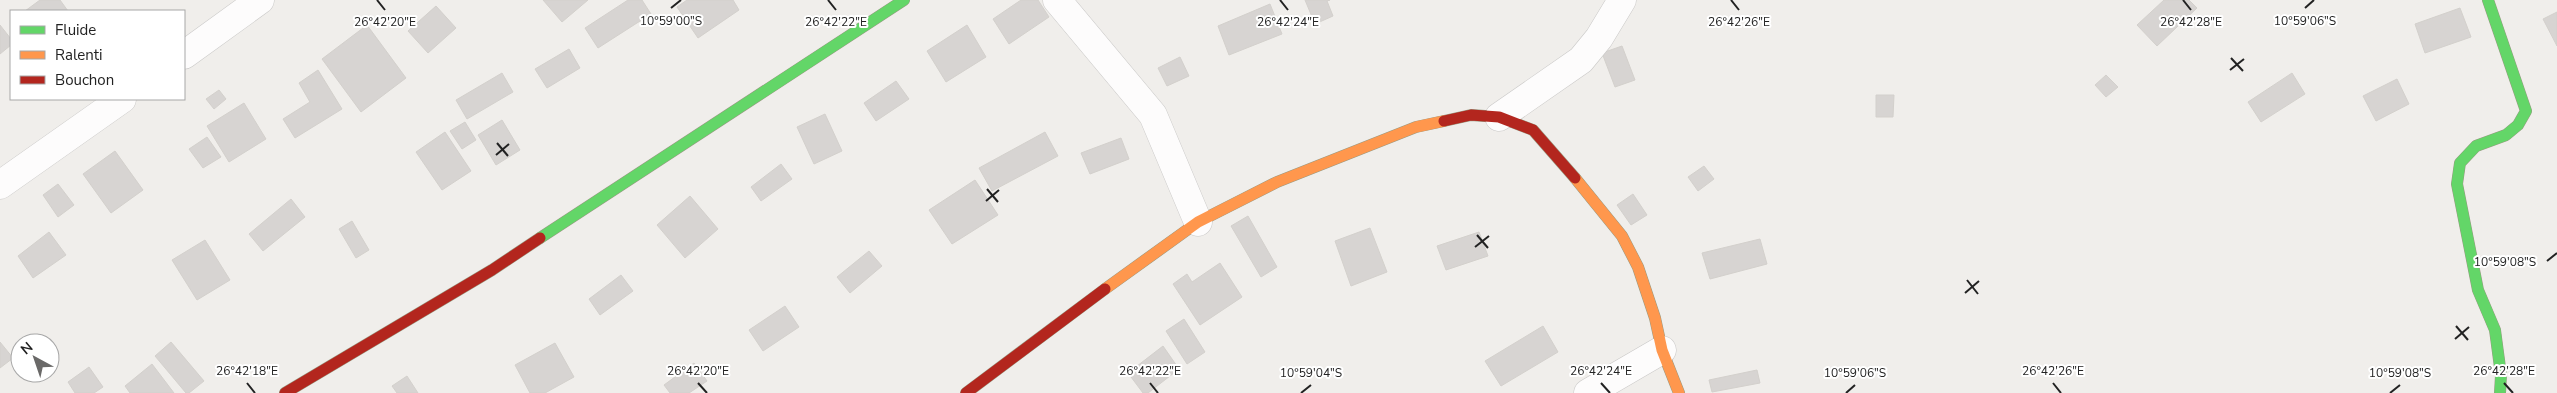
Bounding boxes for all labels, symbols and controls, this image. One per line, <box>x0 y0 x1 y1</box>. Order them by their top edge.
legend <box>10 10 185 100</box>
text: 10°59'00"S <box>640 13 702 29</box>
text: 10°59'06"S <box>2274 13 2336 29</box>
text: 26°42'20"E <box>354 14 416 30</box>
text: 26°42'22"E <box>805 14 867 30</box>
text: 26°42'24"E <box>1257 14 1319 30</box>
text: 26°42'26"E <box>1708 14 1770 30</box>
text: 26°42'28"E <box>2160 14 2222 30</box>
text: Fluide <box>55 20 96 40</box>
text: Ralenti <box>55 45 103 65</box>
text: Bouchon <box>55 70 114 90</box>
text: 10°59'08"S <box>2474 254 2536 270</box>
north arrow <box>10 333 60 383</box>
text: N <box>17 338 37 359</box>
text: 26°42'18"E <box>216 363 278 379</box>
text: 26°42'20"E <box>667 363 729 379</box>
text: 26°42'22"E <box>1119 363 1181 379</box>
text: 26°42'24"E <box>1570 363 1632 379</box>
text: 26°42'26"E <box>2022 363 2084 379</box>
text: 26°42'28"E <box>2473 363 2535 379</box>
text: 10°59'04"S <box>1280 365 1342 381</box>
text: 10°59'06"S <box>1824 365 1886 381</box>
text: 10°59'08"S <box>2369 365 2431 381</box>

